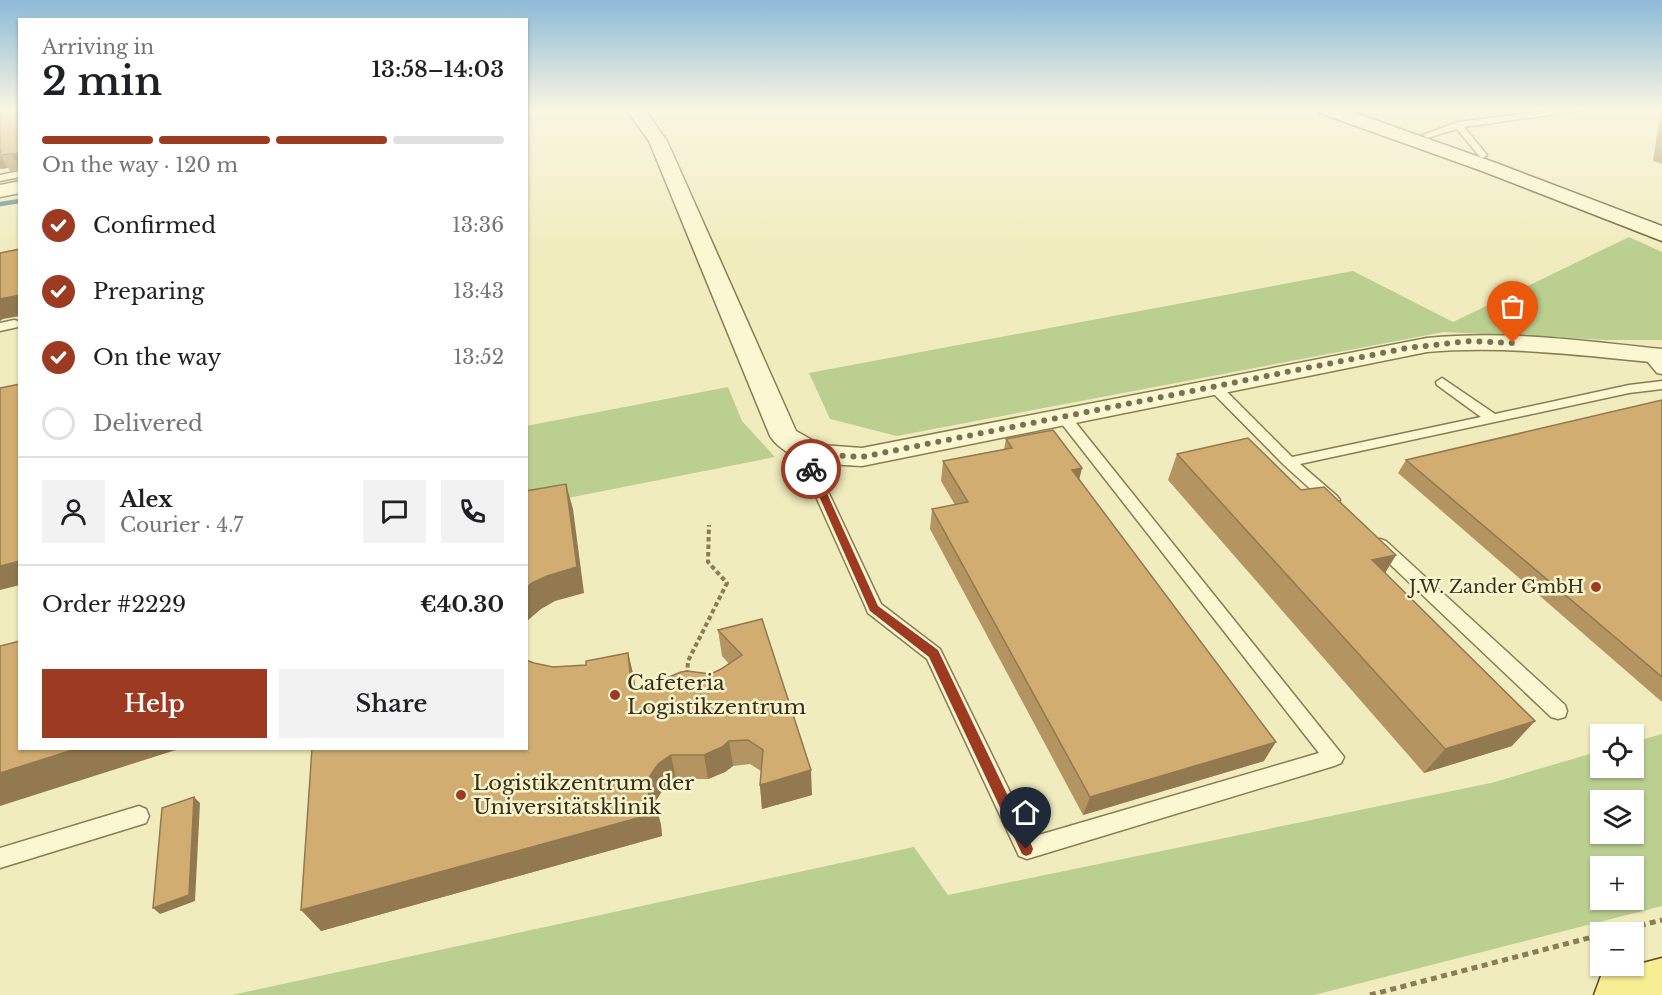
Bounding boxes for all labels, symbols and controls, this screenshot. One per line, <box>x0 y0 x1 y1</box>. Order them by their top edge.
text: Arriving in <box>42 35 154 59</box>
text: 13:58–14:03 <box>371 56 504 83</box>
text: 2 min <box>42 57 162 106</box>
text: On the way · 120 m <box>42 153 238 177</box>
icon: check <box>42 209 75 242</box>
text: Confirmed <box>93 212 216 239</box>
text: 13:36 <box>452 213 504 237</box>
icon: check <box>42 275 75 308</box>
text: Preparing <box>93 278 204 305</box>
text: 13:43 <box>453 279 504 303</box>
pin <box>1487 281 1538 343</box>
icon: bag <box>1496 290 1529 323</box>
icon: check <box>42 341 75 374</box>
text: On the way <box>93 344 221 371</box>
text: 13:52 <box>453 345 504 369</box>
text: Delivered <box>93 410 203 437</box>
courier <box>781 439 841 499</box>
icon: bike <box>795 453 828 486</box>
button: person <box>42 480 105 543</box>
button: chat <box>363 480 426 543</box>
button: phone <box>441 480 504 543</box>
text: Alex <box>120 486 173 513</box>
text: Courier · 4.7 <box>120 513 243 537</box>
place label: J.W. Zander GmbH <box>1407 576 1584 598</box>
marker: J.W. Zander GmbH <box>1589 580 1603 594</box>
text: Order #2229 <box>42 591 186 618</box>
text: €40.30 <box>420 591 504 618</box>
button: Help <box>42 669 267 738</box>
button: Share <box>279 669 504 738</box>
place label: Cafeteria Logistikzentrum <box>627 670 807 720</box>
marker: Cafeteria Logistikzentrum <box>608 688 622 702</box>
map controls <box>1590 724 1644 976</box>
button: locate <box>1590 724 1644 778</box>
place label: Logistikzentrum der Universitätsklinik <box>473 770 694 820</box>
pin <box>1000 787 1051 849</box>
marker: Logistikzentrum der Universitätsklinik <box>454 788 468 802</box>
button: layers <box>1590 790 1644 844</box>
icon: home <box>1009 796 1042 829</box>
button: + <box>1590 856 1644 910</box>
button: − <box>1590 922 1644 976</box>

